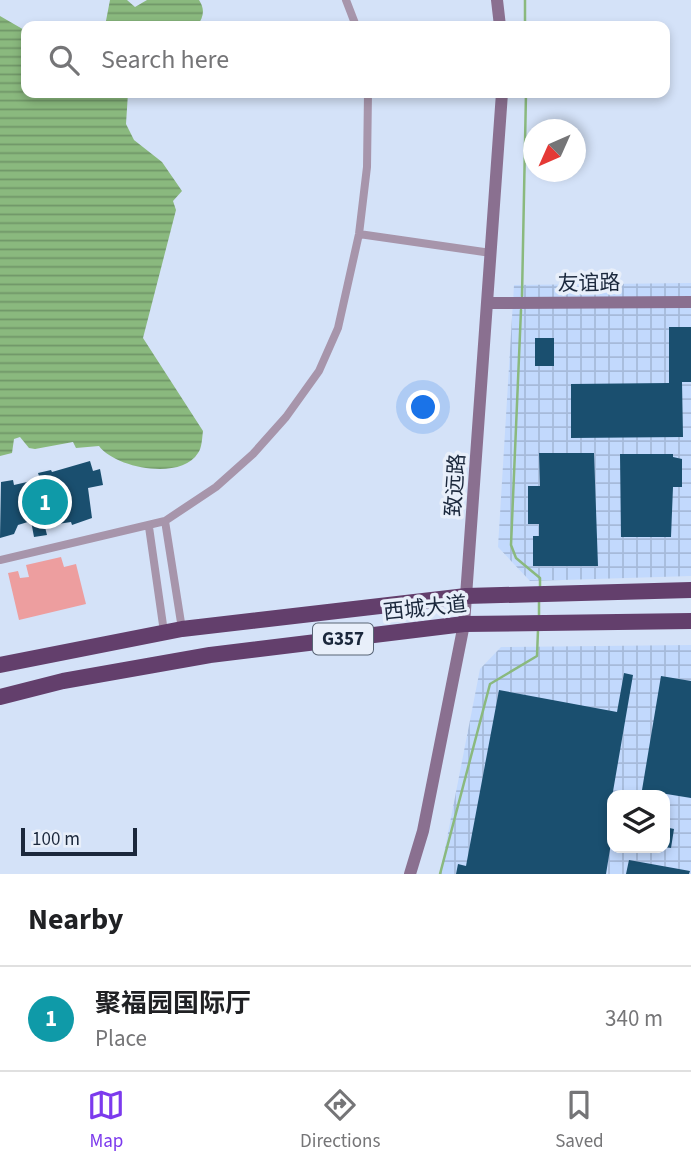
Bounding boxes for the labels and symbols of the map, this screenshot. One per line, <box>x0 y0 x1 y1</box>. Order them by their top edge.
north arrow <box>523 119 586 182</box>
street label: 友谊路 <box>557 267 621 299</box>
your location <box>406 390 440 424</box>
street label: 致远路 <box>438 453 472 517</box>
pin: 1 <box>22 476 68 528</box>
street label: 西城大道 <box>382 589 468 627</box>
road number: G357 <box>313 624 373 654</box>
scale bar <box>21 825 136 857</box>

